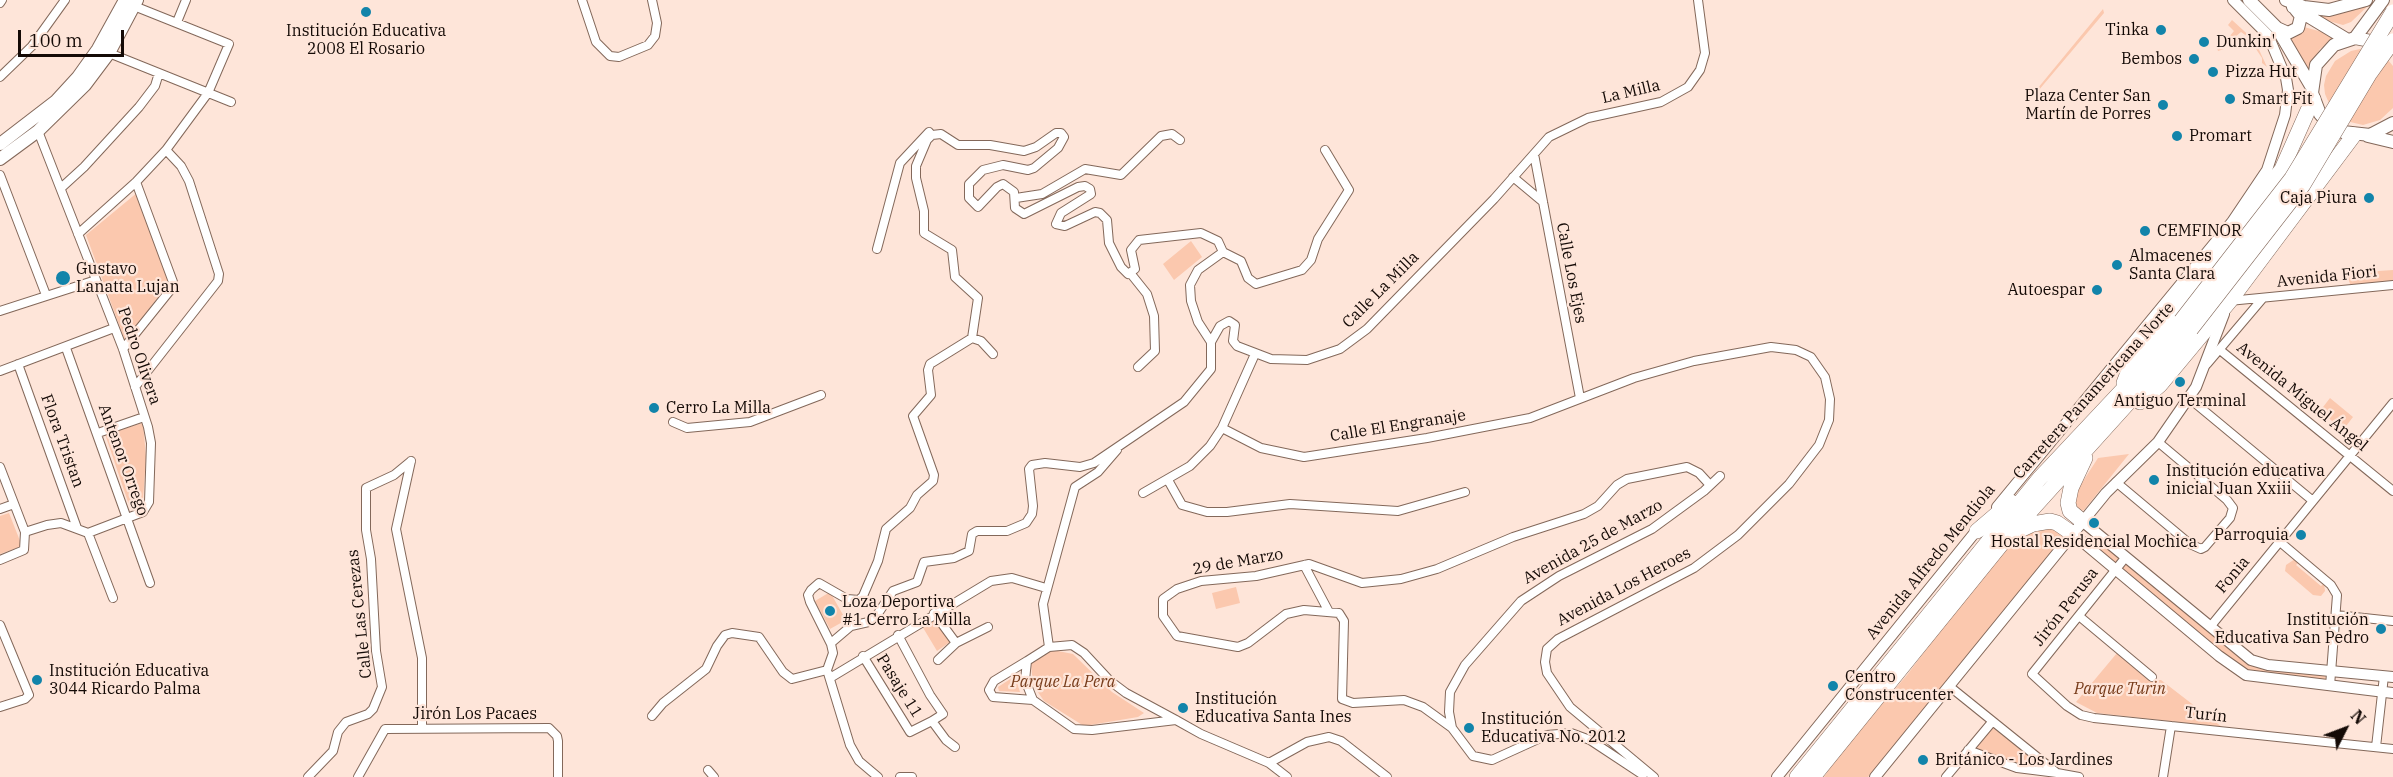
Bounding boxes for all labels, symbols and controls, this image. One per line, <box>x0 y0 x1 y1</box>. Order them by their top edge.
marker: Institución Educativa 2008 El Rosario <box>359 5 373 19</box>
scale bar <box>21 18 128 56</box>
place label: Tinka <box>2105 20 2149 40</box>
place label: Institución Educativa 2008 El Rosario <box>286 21 446 59</box>
marker: Tinka <box>2154 23 2168 37</box>
text: 100 m <box>29 29 83 52</box>
place label: Dunkin' <box>2216 32 2275 52</box>
marker: Dunkin' <box>2197 35 2211 49</box>
place label: Bembos <box>2121 49 2182 69</box>
marker: Bembos <box>2187 52 2201 66</box>
place label: Pizza Hut <box>2225 62 2297 82</box>
marker: Pizza Hut <box>2206 65 2220 79</box>
street label: La Milla <box>1600 76 1662 108</box>
place label: Plaza Center San Martín de Porres <box>2024 86 2151 124</box>
place label: Smart Fit <box>2242 89 2312 109</box>
marker: Smart Fit <box>2223 92 2237 106</box>
marker: Plaza Center San Martín de Porres <box>2156 98 2170 112</box>
place label: Promart <box>2189 126 2252 146</box>
marker: Promart <box>2170 129 2184 143</box>
place label: Caja Piura <box>2280 188 2357 208</box>
marker: Caja Piura <box>2362 191 2376 205</box>
street label: Calle Los Ejes <box>1552 221 1590 325</box>
place label: CEMFINOR <box>2157 221 2242 241</box>
marker: CEMFINOR <box>2138 224 2152 238</box>
place label: Almacenes Santa Clara <box>2129 246 2215 284</box>
street label: Calle La Milla <box>1339 248 1423 332</box>
marker: Almacenes Santa Clara <box>2110 258 2124 272</box>
place label: Gustavo Lanatta Lujan <box>76 259 180 297</box>
street label: Avenida Fiori <box>2276 262 2378 292</box>
marker: Gustavo Lanatta Lujan <box>54 269 72 287</box>
place label: Autoespar <box>2007 280 2085 300</box>
marker: Autoespar <box>2090 283 2104 297</box>
street label: Carretera Panamericana Norte <box>2009 299 2179 483</box>
street label: Pedro Olivera <box>113 305 165 407</box>
street label: Avenida Miguel Ángel <box>2233 338 2371 456</box>
marker: Antiguo Terminal <box>2173 375 2187 389</box>
place label: Antiguo Terminal <box>2114 391 2246 411</box>
street label: Flora Tristan <box>36 392 88 490</box>
place label: Cerro La Milla <box>666 398 771 418</box>
marker: Cerro La Milla <box>647 401 661 415</box>
street label: Antenor Orrego <box>94 402 152 518</box>
street label: Calle El Engranaje <box>1329 406 1467 446</box>
place label: Institución educativa inicial Juan Xxiii <box>2166 461 2325 499</box>
marker: Institución educativa inicial Juan Xxiii <box>2147 473 2161 487</box>
street label: Avenida Alfredo Mendiola <box>1862 480 2000 644</box>
street label: Avenida 25 de Marzo <box>1520 496 1666 588</box>
marker: Hostal Residencial Mochica <box>2087 516 2101 530</box>
place label: Parroquia <box>2214 525 2289 545</box>
marker: Parroquia <box>2294 528 2308 542</box>
place label: Hostal Residencial Mochica <box>1991 532 2197 552</box>
street label: Avenida Los Heroes <box>1554 544 1694 630</box>
street label: 29 de Marzo <box>1191 545 1285 579</box>
street label: Calle Las Cerezas <box>344 549 376 679</box>
street label: Fonia <box>2212 553 2254 597</box>
street label: Jirón Perusa <box>2029 564 2103 650</box>
place label: Loza Deportiva #1 Cerro La Milla <box>842 592 971 630</box>
marker: Loza Deportiva #1 Cerro La Milla <box>823 604 837 618</box>
place label: Institución Educativa San Pedro <box>2215 610 2369 648</box>
marker: Institución Educativa San Pedro <box>2374 622 2388 636</box>
street label: Pasaje 11 <box>872 651 926 721</box>
place label: Institución Educativa 3044 Ricardo Palma <box>49 661 209 699</box>
place label: Centro Construcenter <box>1845 667 1953 705</box>
park label: Parque La Pera <box>1011 672 1115 692</box>
marker: Institución Educativa 3044 Ricardo Palma <box>30 673 44 687</box>
marker: Centro Construcenter <box>1826 679 1840 693</box>
park label: Parque Turin <box>2074 679 2166 699</box>
place label: Institución Educativa Santa Ines <box>1195 689 1352 727</box>
north arrow <box>2315 699 2375 759</box>
marker: Institución Educativa Santa Ines <box>1176 701 1190 715</box>
street label: Turín <box>2184 703 2228 727</box>
street label: Jirón Los Pacaes <box>413 704 537 724</box>
text: N <box>2347 706 2370 728</box>
place label: Institución Educativa No. 2012 <box>1481 709 1626 747</box>
marker: Institución Educativa No. 2012 <box>1462 721 1476 735</box>
place label: Británico - Los Jardines <box>1935 750 2113 770</box>
marker: Británico - Los Jardines <box>1916 753 1930 767</box>

